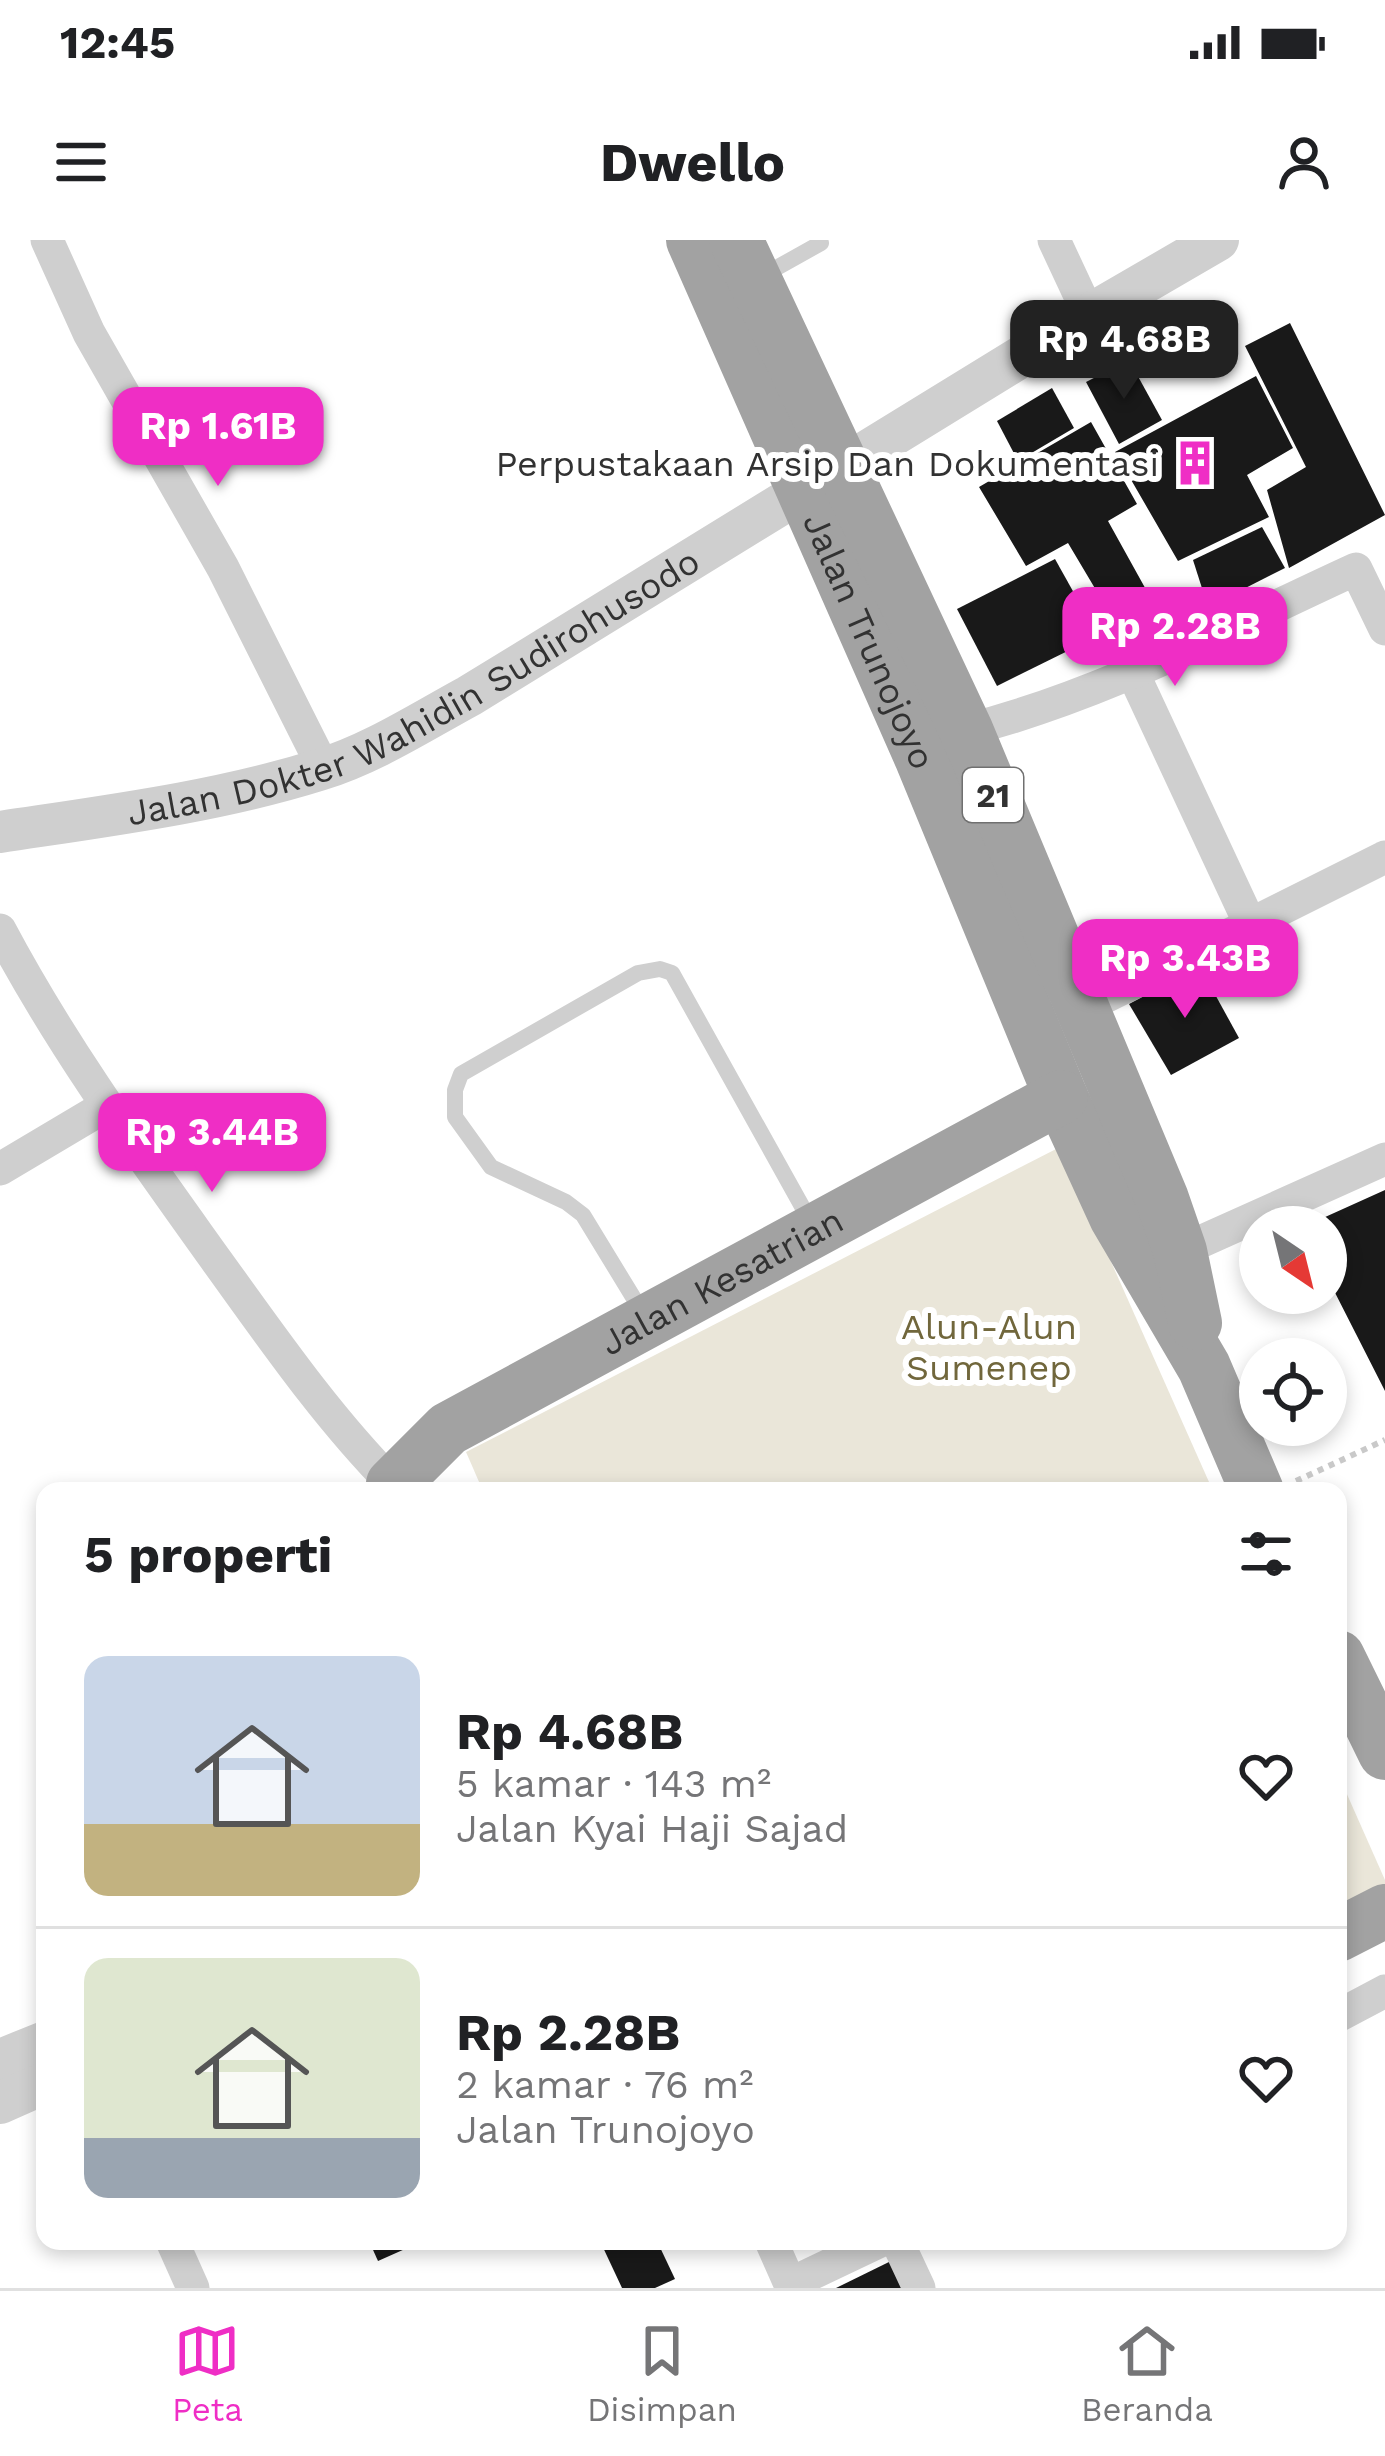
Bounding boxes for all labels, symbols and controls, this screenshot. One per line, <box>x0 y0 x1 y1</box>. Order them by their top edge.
text: 12:45 <box>60 16 175 69</box>
icon: menu <box>48 129 114 195</box>
icon: person <box>1271 129 1337 195</box>
text: Dwello <box>600 131 785 194</box>
pin: Rp 4.68B <box>1000 300 1248 402</box>
text: Rp 4.68B <box>1037 316 1211 361</box>
pin: Rp 1.61B <box>94 387 342 489</box>
text: Rp 1.61B <box>140 403 296 448</box>
building icon: Perpustakaan Arsip Dan Dokumentasi <box>1170 438 1220 488</box>
place label: Perpustakaan Arsip Dan Dokumentasi <box>495 443 1159 485</box>
street label: Jalan Trunojoyo <box>794 506 944 776</box>
street label: Jalan Dokter Wahidin Sudirohusodo <box>124 540 707 834</box>
pin: Rp 2.28B <box>1051 587 1299 689</box>
text: Rp 2.28B <box>1089 603 1261 648</box>
road number: 21 <box>963 768 1023 822</box>
pin: Rp 3.43B <box>1061 919 1309 1021</box>
text: Rp 3.43B <box>1099 935 1271 980</box>
pin: Rp 3.44B <box>88 1093 336 1195</box>
text: Rp 3.44B <box>125 1109 299 1154</box>
street label: Jalan Kesatrian <box>593 1199 850 1364</box>
north arrow <box>1239 1206 1347 1314</box>
map controls <box>1239 1206 1347 1446</box>
park label: Alun-Alun Sumenep <box>901 1306 1077 1389</box>
button: locate <box>1239 1338 1347 1446</box>
icon: filters <box>1233 1521 1299 1587</box>
text: 5 properti <box>84 1525 332 1584</box>
text: Rp 4.68B <box>456 1702 683 1761</box>
icon: home <box>180 1704 324 1848</box>
icon: heart <box>1233 1743 1299 1809</box>
text: 5 kamar · 143 m² <box>456 1761 771 1806</box>
text: Jalan Kyai Haji Sajad <box>456 1806 848 1851</box>
text: Rp 2.28B <box>456 2003 680 2062</box>
icon: home <box>180 2006 324 2150</box>
icon: heart <box>1233 2045 1299 2111</box>
text: 2 kamar · 76 m² <box>456 2062 753 2107</box>
text: Jalan Trunojoyo <box>456 2107 755 2152</box>
tab: Peta <box>172 2318 243 2429</box>
tab: Disimpan <box>587 2318 737 2429</box>
tab: Beranda <box>1081 2318 1213 2429</box>

